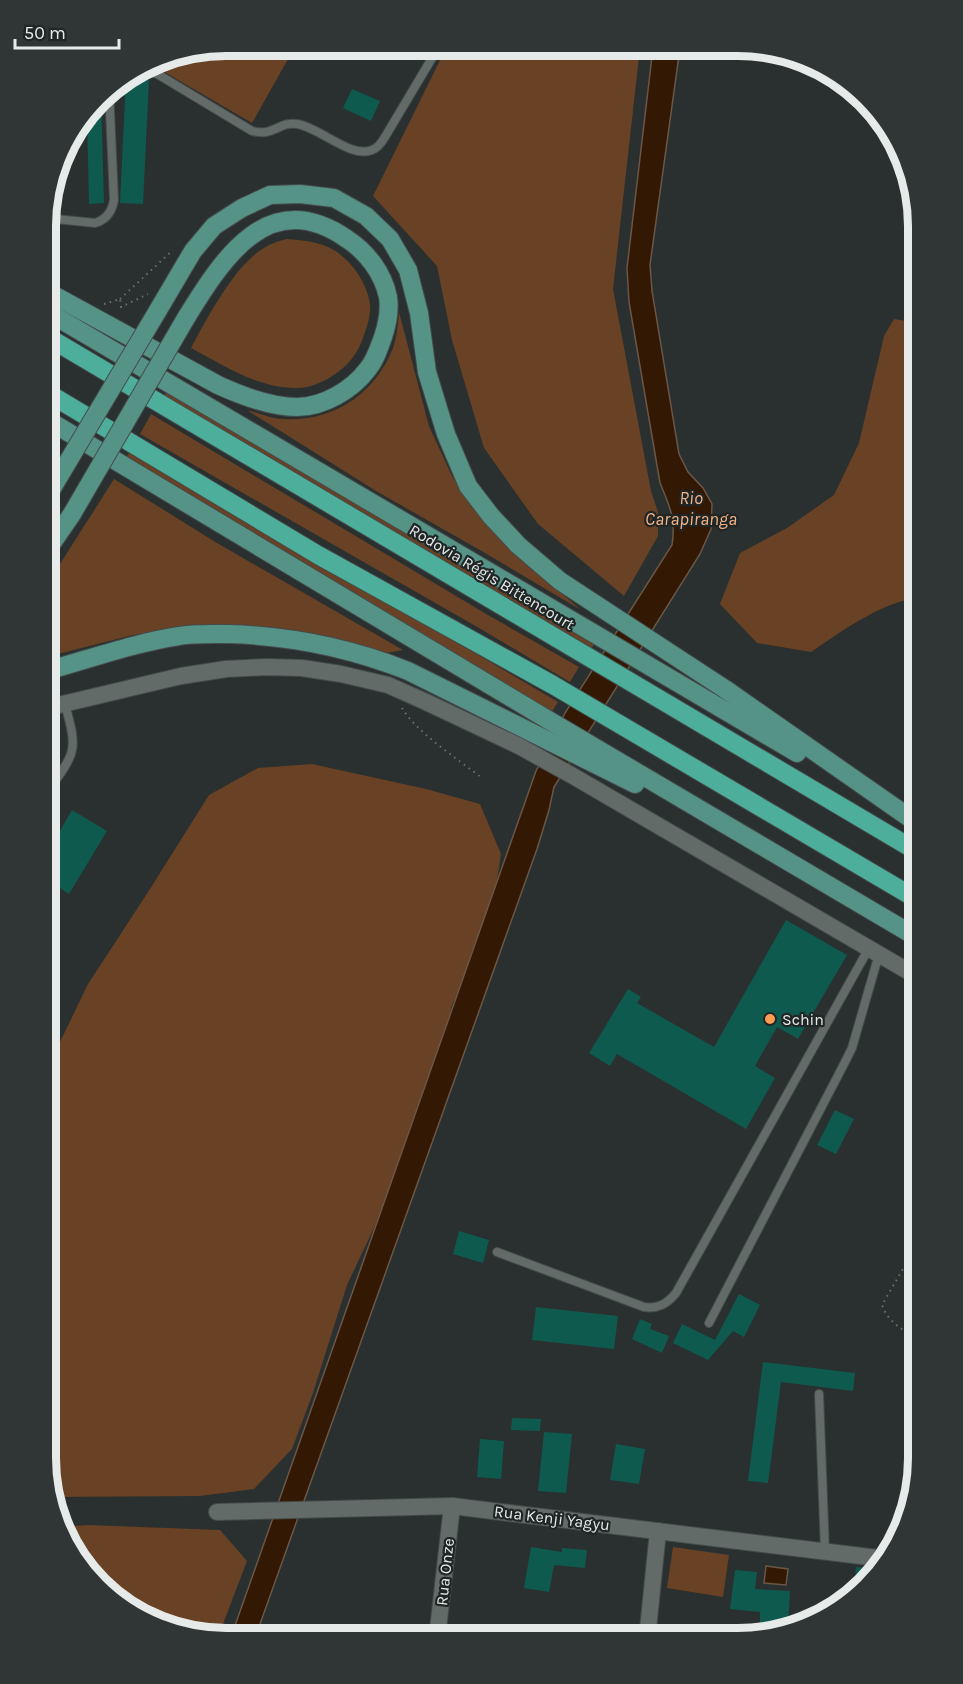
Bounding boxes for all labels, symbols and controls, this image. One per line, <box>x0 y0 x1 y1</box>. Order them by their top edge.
scale bar <box>15 12 118 50</box>
text: 50 m <box>24 22 66 44</box>
water label: Rio Carapiranga <box>645 487 737 530</box>
street label: Rodovia Régis Bittencourt <box>406 520 578 634</box>
place label: Schin <box>782 1010 824 1029</box>
marker: Schin <box>763 1012 777 1026</box>
street label: Rua Kenji Yagyu <box>493 1501 611 1535</box>
street label: Rua Onze <box>432 1537 458 1607</box>

